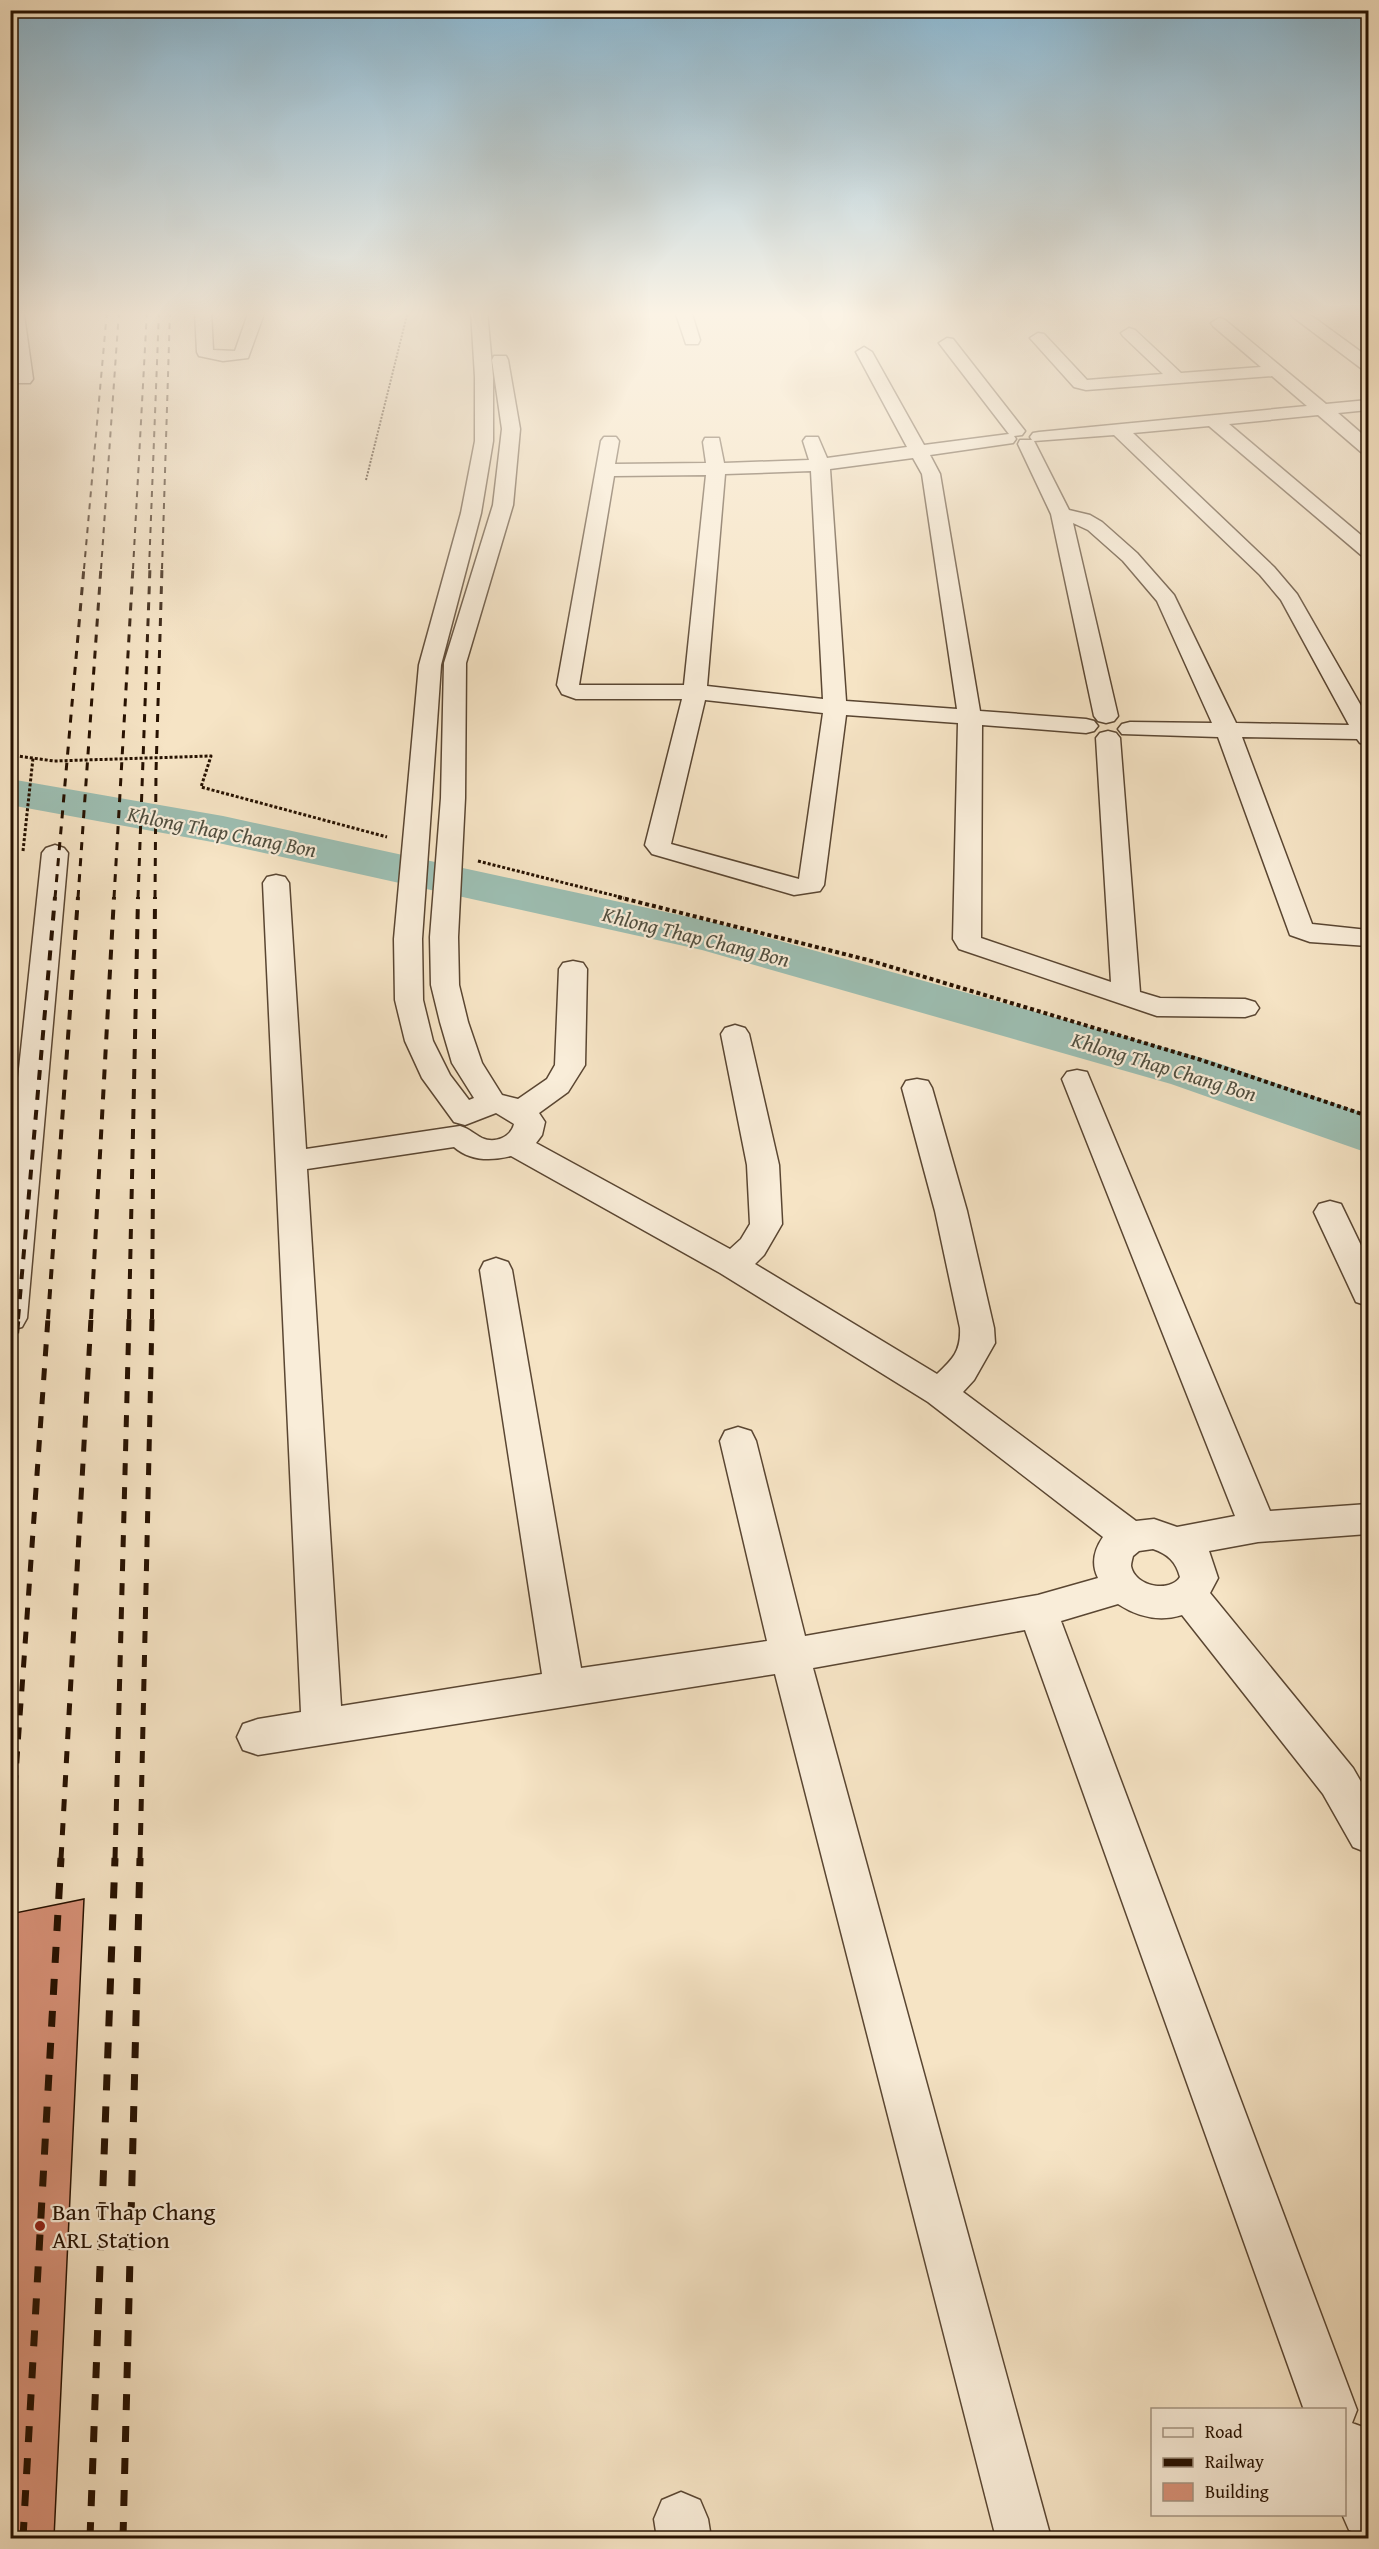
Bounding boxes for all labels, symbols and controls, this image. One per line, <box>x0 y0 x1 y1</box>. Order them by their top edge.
water label: Khlong Thap Chang Bon <box>124 798 319 865</box>
water label: Khlong Thap Chang Bon <box>598 898 793 975</box>
water label: Khlong Thap Chang Bon <box>1067 1023 1261 1109</box>
place label: Ban Thap Chang ARL Station <box>52 2194 216 2257</box>
marker: Ban Thap Chang ARL Station <box>33 2219 47 2233</box>
legend <box>1151 2408 1346 2516</box>
text: Road <box>1205 2418 1243 2445</box>
text: Railway <box>1205 2448 1264 2475</box>
text: Building <box>1205 2478 1269 2505</box>

